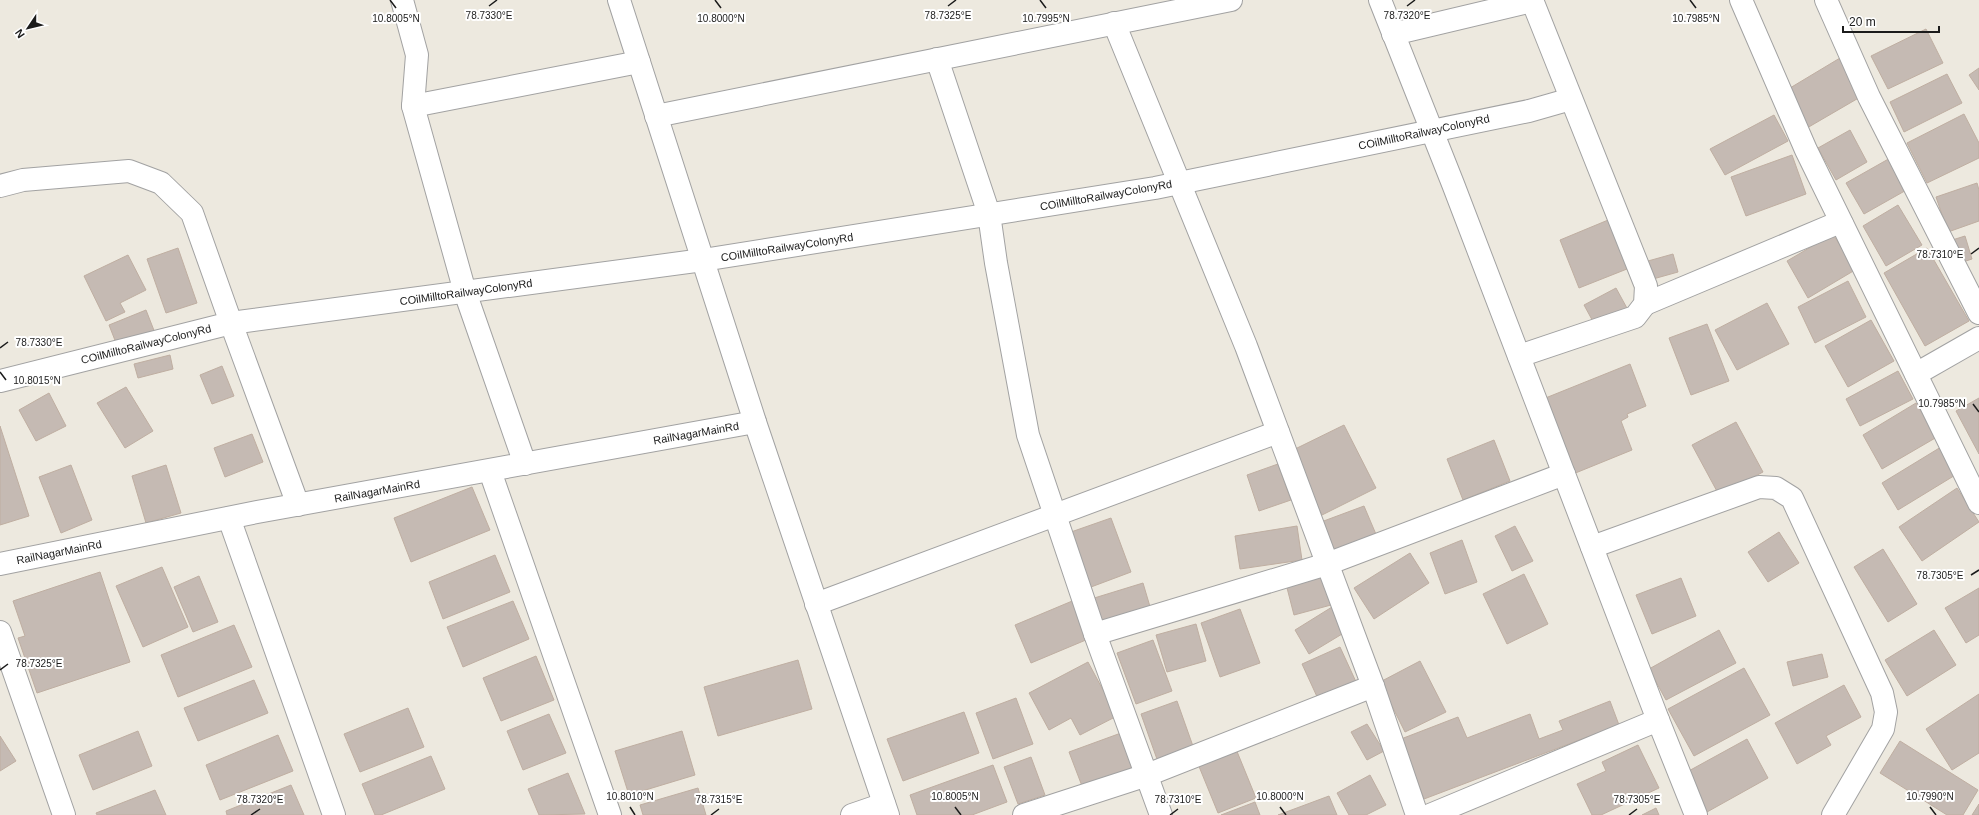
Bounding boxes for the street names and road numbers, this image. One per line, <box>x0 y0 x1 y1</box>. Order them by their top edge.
street label: COilMilltoRailwayColonyRd <box>1357 112 1491 152</box>
street label: COilMilltoRailwayColonyRd <box>1039 177 1173 213</box>
street label: COilMilltoRailwayColonyRd <box>720 231 854 263</box>
street label: COilMilltoRailwayColonyRd <box>399 277 533 307</box>
street label: COilMilltoRailwayColonyRd <box>80 322 212 366</box>
street label: RailNagarMainRd <box>652 420 740 446</box>
street label: RailNagarMainRd <box>333 478 421 504</box>
street label: RailNagarMainRd <box>15 538 103 566</box>

